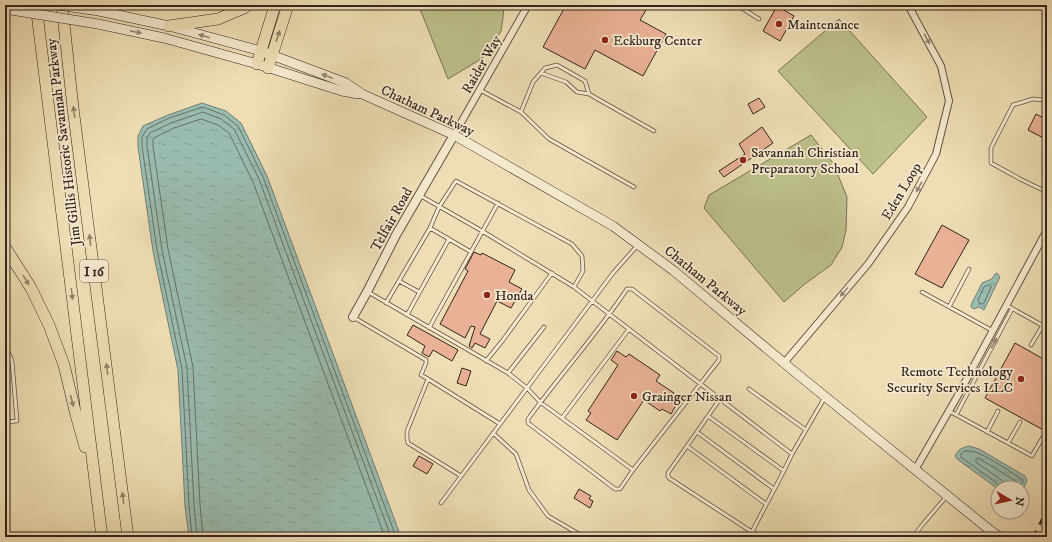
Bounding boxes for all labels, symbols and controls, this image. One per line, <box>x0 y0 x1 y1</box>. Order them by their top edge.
place label: Maintenance <box>787 16 859 34</box>
marker: Maintenance <box>774 19 784 29</box>
one-way arrow <box>130 29 142 35</box>
one-way arrow <box>275 30 281 42</box>
one-way arrow <box>198 32 210 38</box>
street label: Raider Way <box>458 32 506 97</box>
place label: Eckburg Center <box>613 32 703 50</box>
one-way arrow <box>923 33 930 45</box>
marker: Eckburg Center <box>600 35 610 45</box>
street label: Jim Gillis Historic Savannah Parkway <box>42 37 86 248</box>
one-way arrow <box>321 73 333 79</box>
street label: Chatham Parkway <box>378 81 478 141</box>
one-way arrow <box>70 105 77 118</box>
place label: Savannah Christian Preparatory School <box>751 144 860 178</box>
marker: Savannah Christian Preparatory School <box>738 155 748 165</box>
street label: Eden Loop <box>878 160 926 223</box>
one-way arrow <box>915 181 922 192</box>
street label: Telfair Road <box>367 184 417 255</box>
one-way arrow <box>87 234 93 247</box>
street label: Chatham Parkway <box>660 242 751 320</box>
road number: I 16 <box>80 260 108 282</box>
one-way arrow <box>23 274 30 286</box>
place label: Honda <box>495 287 534 305</box>
one-way arrow <box>839 287 848 298</box>
one-way arrow <box>69 288 76 300</box>
marker: Honda <box>482 290 492 300</box>
one-way arrow <box>991 338 997 349</box>
one-way arrow <box>104 363 110 375</box>
place label: Remote Technology Security Services LLC <box>887 363 1013 397</box>
marker: Remote Technology Security Services LLC <box>1016 374 1026 384</box>
place label: Grainger Nissan <box>642 388 733 406</box>
marker: Grainger Nissan <box>629 391 639 401</box>
one-way arrow <box>70 395 76 407</box>
north arrow <box>990 480 1030 520</box>
one-way arrow <box>120 492 126 504</box>
text: N <box>1011 496 1027 507</box>

